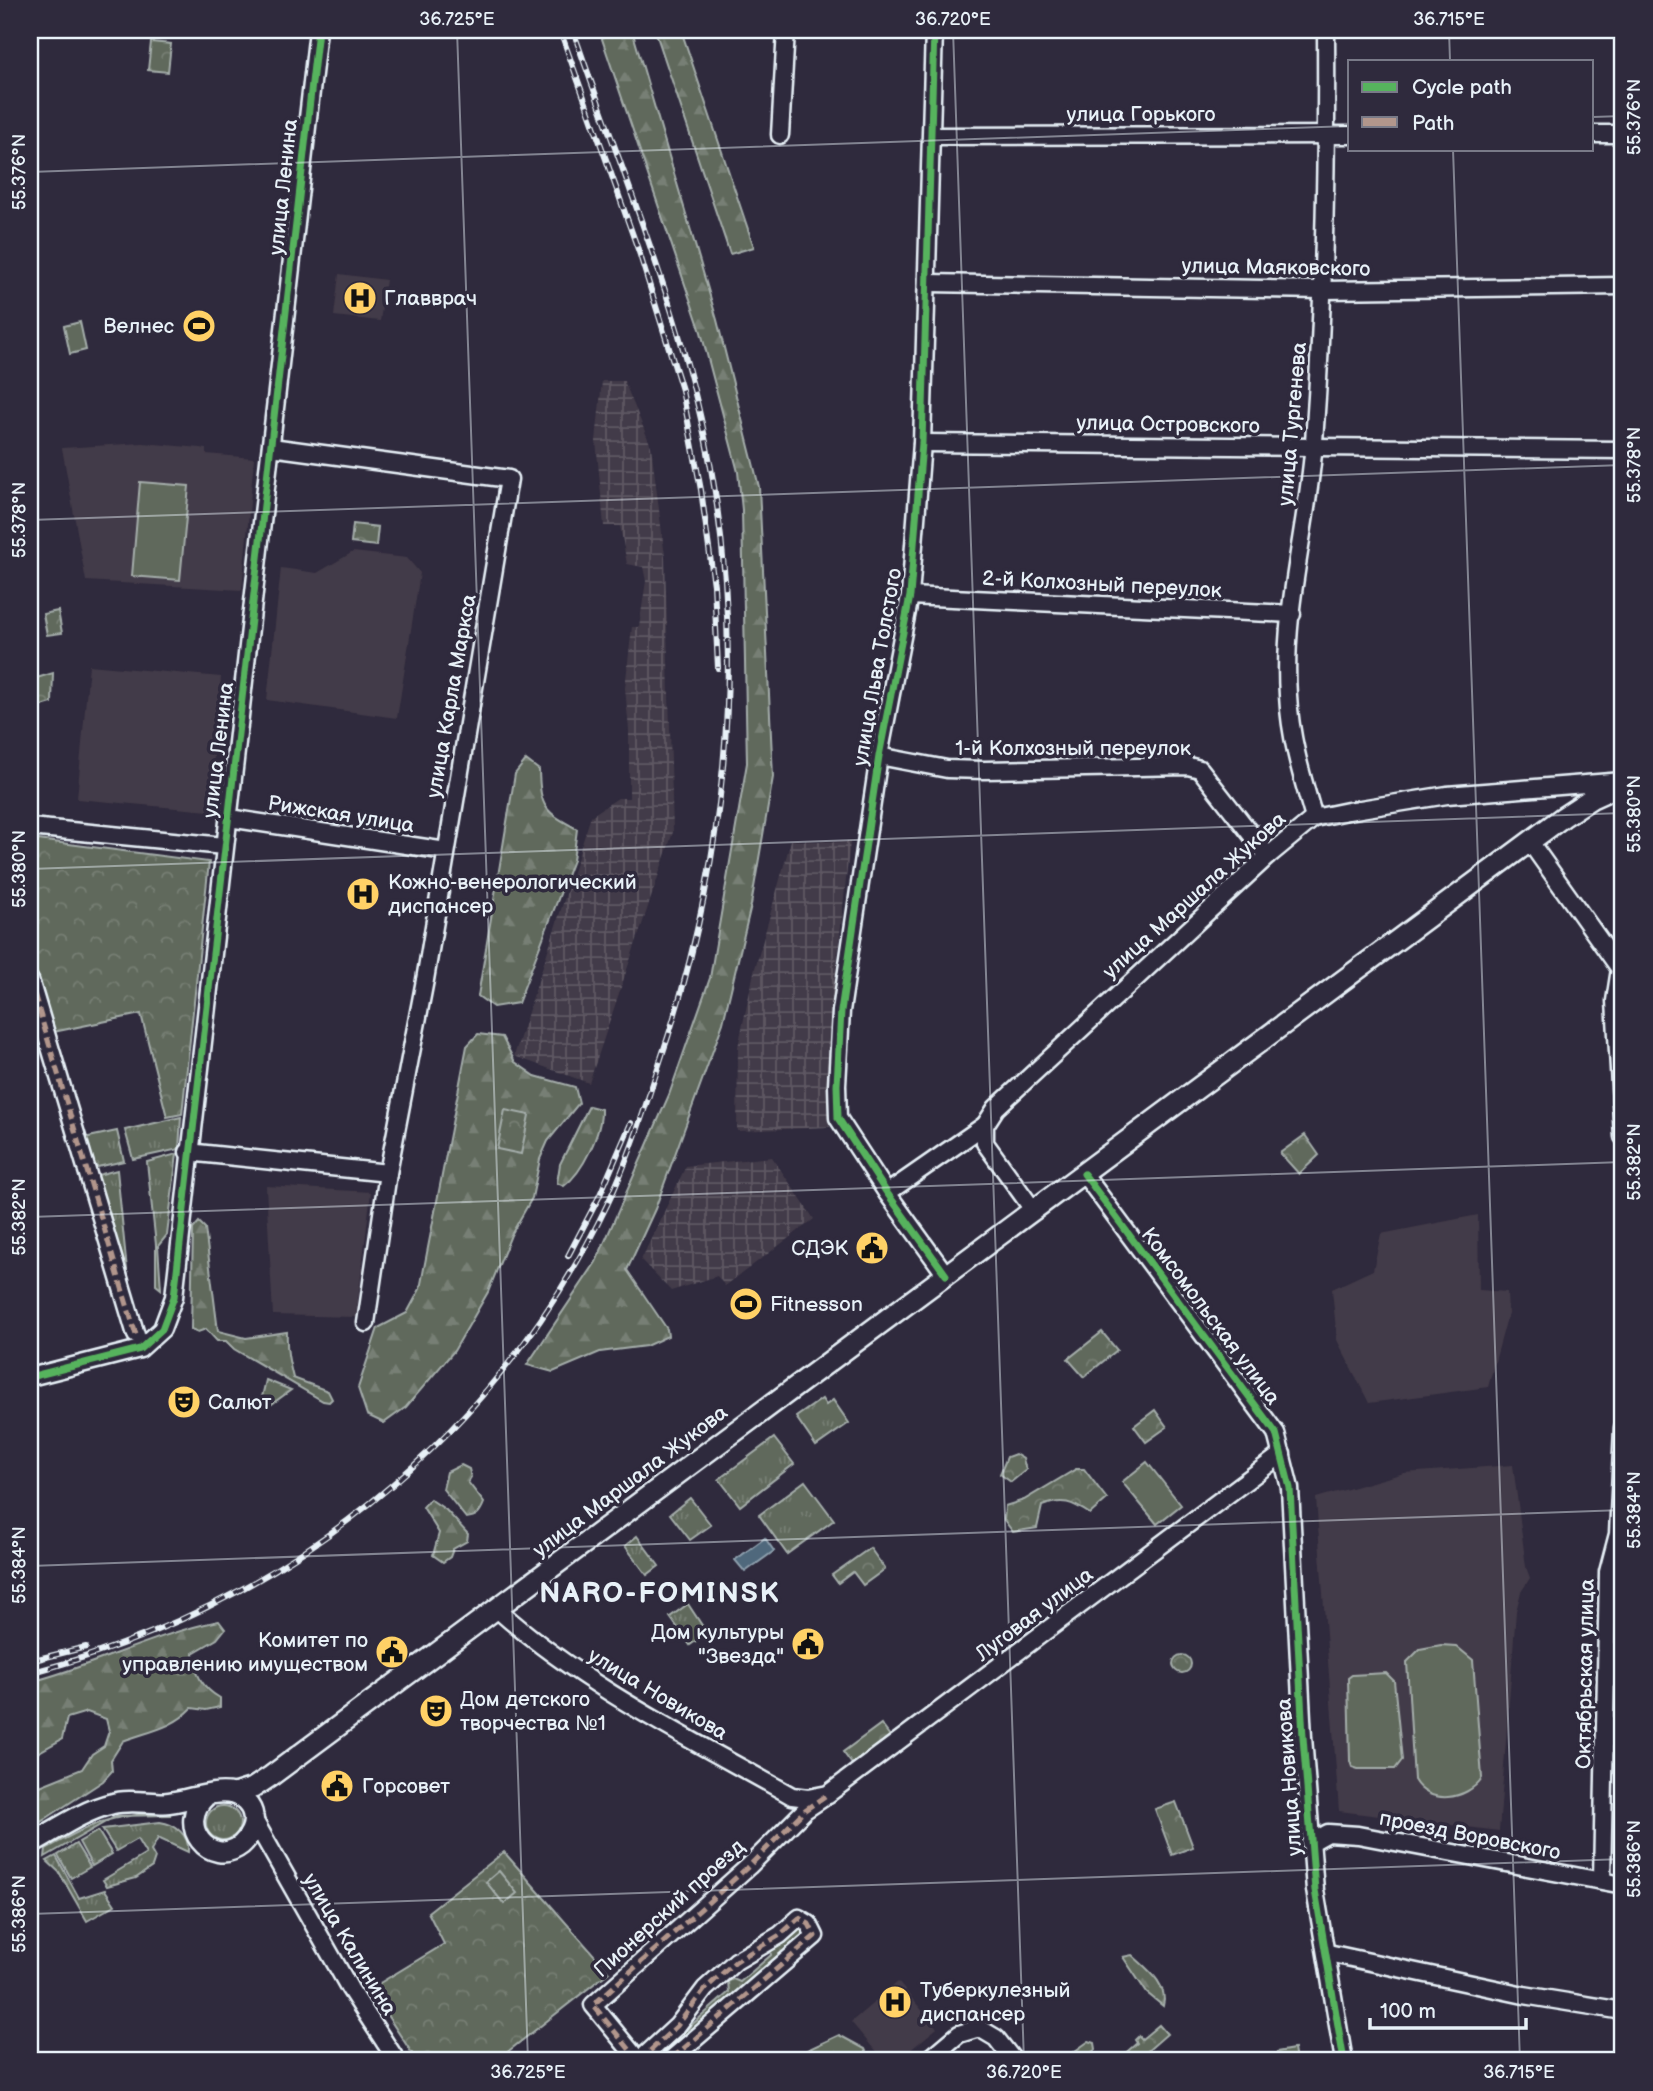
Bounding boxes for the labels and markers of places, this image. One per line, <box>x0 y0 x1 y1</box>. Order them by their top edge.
hospital icon: Главврач <box>341 279 379 317</box>
place label: Главврач <box>384 286 477 311</box>
sports icon: Велнес <box>180 307 218 345</box>
place label: Велнес <box>103 314 174 339</box>
place label: Кожно-венерологический диспансер <box>388 870 637 919</box>
hospital icon: Кожно-венерологический диспансер <box>344 875 382 913</box>
public building icon: СДЭК <box>853 1229 891 1267</box>
place label: СДЭК <box>791 1236 848 1261</box>
sports icon: Fitnesson <box>727 1285 765 1323</box>
place label: Fitnesson <box>770 1292 863 1317</box>
theatre icon: Салют <box>165 1383 203 1421</box>
place label: Салют <box>208 1390 272 1415</box>
place label: Дом культуры "Звезда" <box>651 1620 784 1669</box>
public building icon: Дом культуры "Звезда" <box>789 1625 827 1663</box>
place label: Комитет по управлению имуществом <box>122 1628 368 1677</box>
public building icon: Комитет по управлению имуществом <box>373 1633 411 1671</box>
place label: Дом детского творчества №1 <box>460 1687 606 1736</box>
theatre icon: Дом детского творчества №1 <box>417 1692 455 1730</box>
public building icon: Горсовет <box>318 1767 356 1805</box>
place label: Горсовет <box>362 1774 450 1799</box>
place label: Туберкулезный диспансер <box>920 1978 1071 2027</box>
hospital icon: Туберкулезный диспансер <box>876 1983 914 2021</box>

